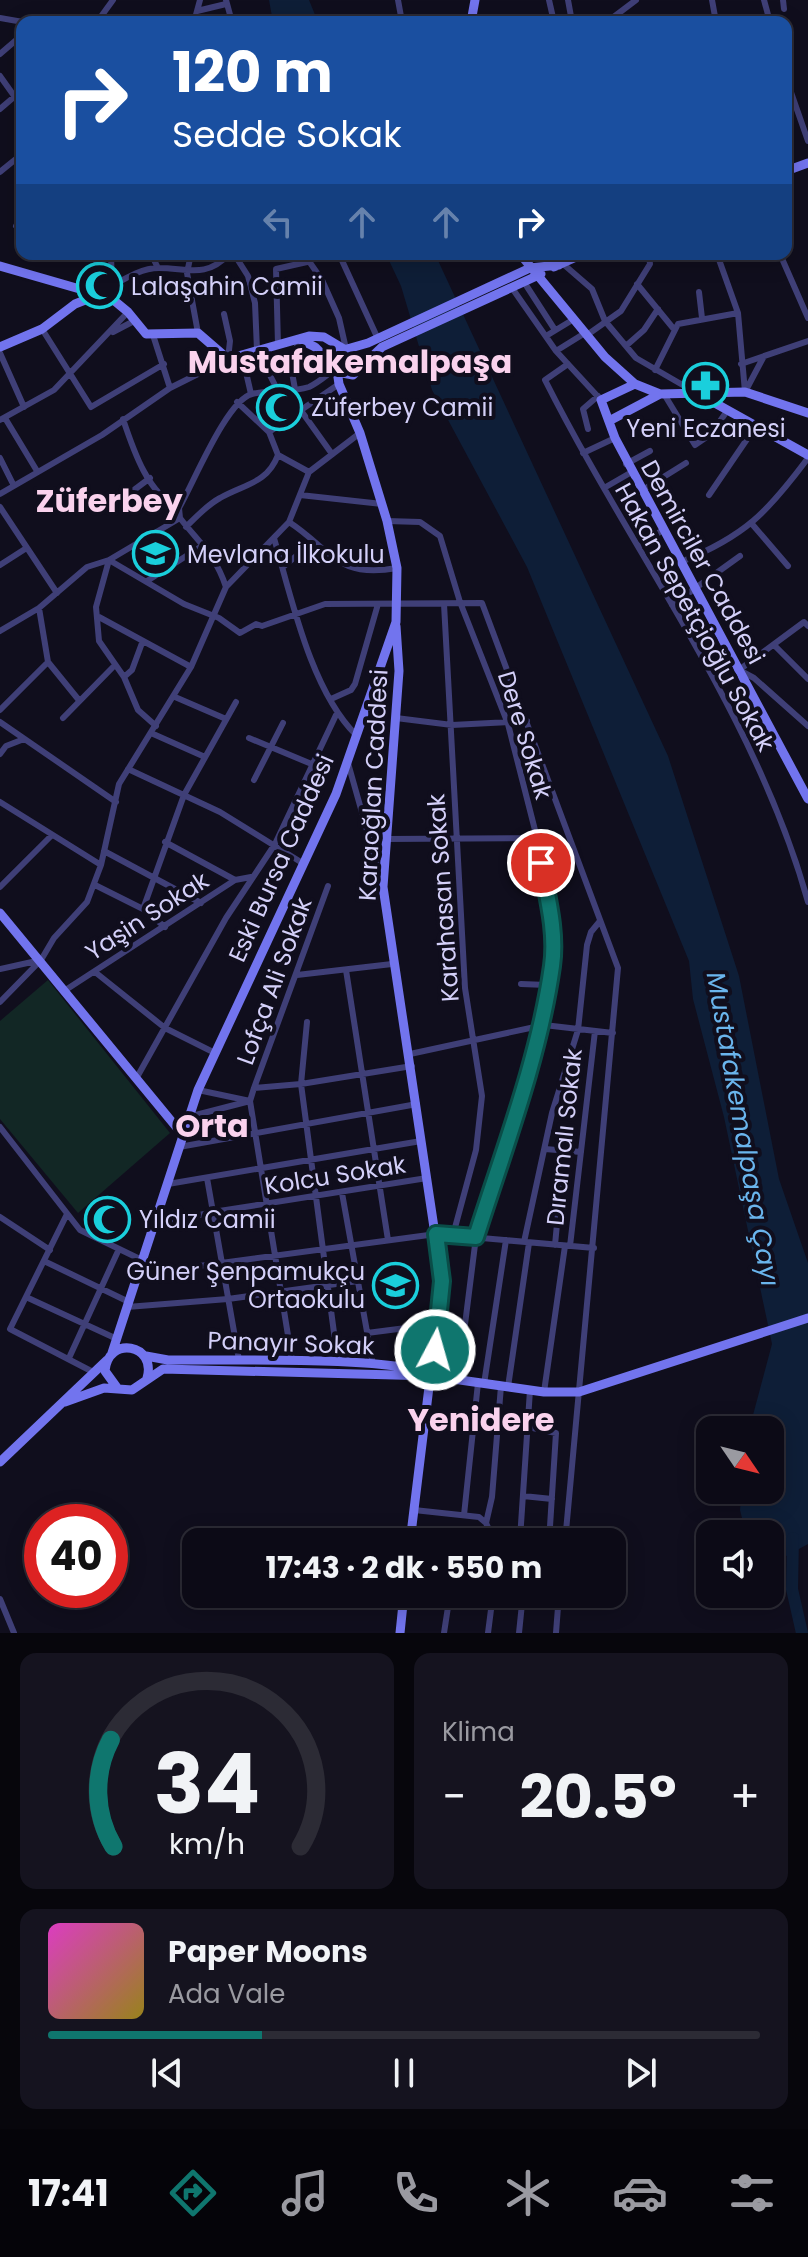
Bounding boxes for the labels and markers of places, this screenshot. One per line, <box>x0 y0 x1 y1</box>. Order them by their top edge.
mosque icon: Lalaşahin Camii <box>76 262 124 310</box>
place label: Lalaşahin Camii <box>131 270 323 303</box>
pharmacy icon: Yeni Eczanesi <box>682 362 730 410</box>
mosque icon: Züferbey Camii <box>256 383 304 431</box>
place label: Züferbey Camii <box>311 391 493 424</box>
place label: Yeni Eczanesi <box>626 412 786 445</box>
school or university icon: Mevlana İlkokulu <box>132 530 180 578</box>
place label: Mevlana İlkokulu <box>187 538 385 571</box>
pin <box>507 829 575 897</box>
mosque icon: Yıldız Camii <box>84 1195 132 1243</box>
place label: Yıldız Camii <box>139 1203 276 1236</box>
place label: Güner Şenpamukçu Ortaokulu <box>126 1255 365 1316</box>
school or university icon: Güner Şenpamukçu Ortaokulu <box>372 1261 420 1309</box>

